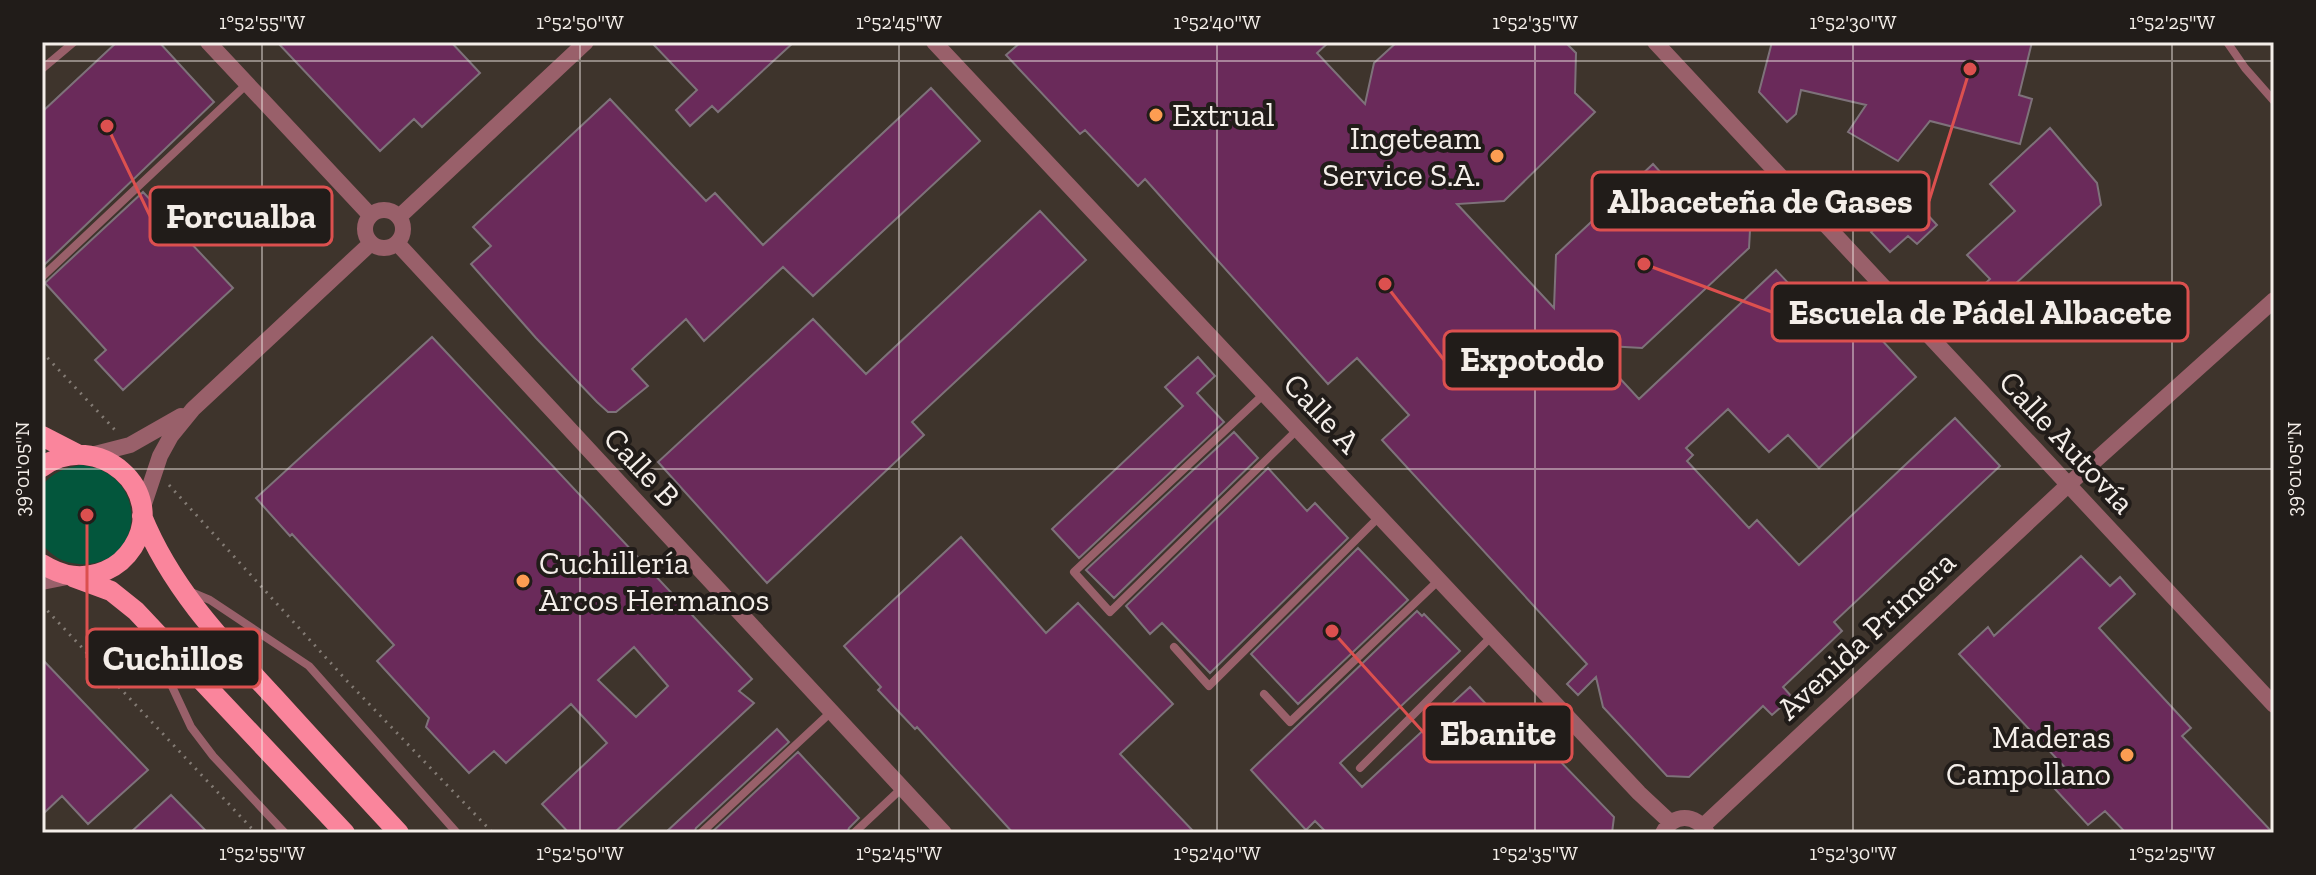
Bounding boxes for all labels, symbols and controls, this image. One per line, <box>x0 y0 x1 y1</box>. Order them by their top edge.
text: 1°52'55"W <box>219 10 305 34</box>
text: 1°52'50"W <box>536 10 624 34</box>
text: 1°52'45"W <box>856 10 942 34</box>
text: 1°52'40"W <box>1173 10 1261 34</box>
text: 1°52'35"W <box>1492 10 1578 34</box>
text: 1°52'30"W <box>1810 10 1897 34</box>
text: 1°52'25"W <box>2129 10 2215 34</box>
place label: Extrual <box>1172 96 1275 134</box>
marker: Extrual <box>1147 106 1165 124</box>
place label: Ingeteam Service S.A. <box>1322 119 1481 194</box>
marker: Ingeteam Service S.A. <box>1488 147 1506 165</box>
callout: Albaceteña de Gases <box>1592 172 1929 230</box>
text: Albaceteña de Gases <box>1607 181 1913 222</box>
callout: Forcualba <box>150 187 332 245</box>
text: Forcualba <box>166 196 316 237</box>
callout: Escuela de Pádel Albacete <box>1772 283 2188 341</box>
text: Escuela de Pádel Albacete <box>1788 292 2172 333</box>
callout: Expotodo <box>1444 331 1620 389</box>
text: Expotodo <box>1460 339 1604 380</box>
street label: Calle Autovía <box>1991 363 2143 521</box>
street label: Calle A <box>1276 365 1369 461</box>
street label: Calle B <box>596 419 688 515</box>
text: 39°01'05"N <box>10 421 34 516</box>
text: 39°01'05"N <box>2282 421 2306 516</box>
street label: Avenida Primera <box>1769 543 1963 727</box>
place label: Cuchillería Arcos Hermanos <box>539 544 769 619</box>
marker: Cuchillería Arcos Hermanos <box>514 572 532 590</box>
callout: Cuchillos <box>87 629 260 687</box>
text: Cuchillos <box>103 638 243 679</box>
callout: Ebanite <box>1424 704 1572 762</box>
text: Ebanite <box>1440 713 1556 754</box>
place label: Maderas Campollano <box>1946 718 2111 793</box>
marker: Maderas Campollano <box>2118 746 2136 764</box>
text: 1°52'55"W <box>219 841 305 865</box>
text: 1°52'50"W <box>536 841 624 865</box>
text: 1°52'45"W <box>856 841 942 865</box>
text: 1°52'40"W <box>1173 841 1261 865</box>
text: 1°52'35"W <box>1492 841 1578 865</box>
text: 1°52'30"W <box>1810 841 1897 865</box>
text: 1°52'25"W <box>2129 841 2215 865</box>

